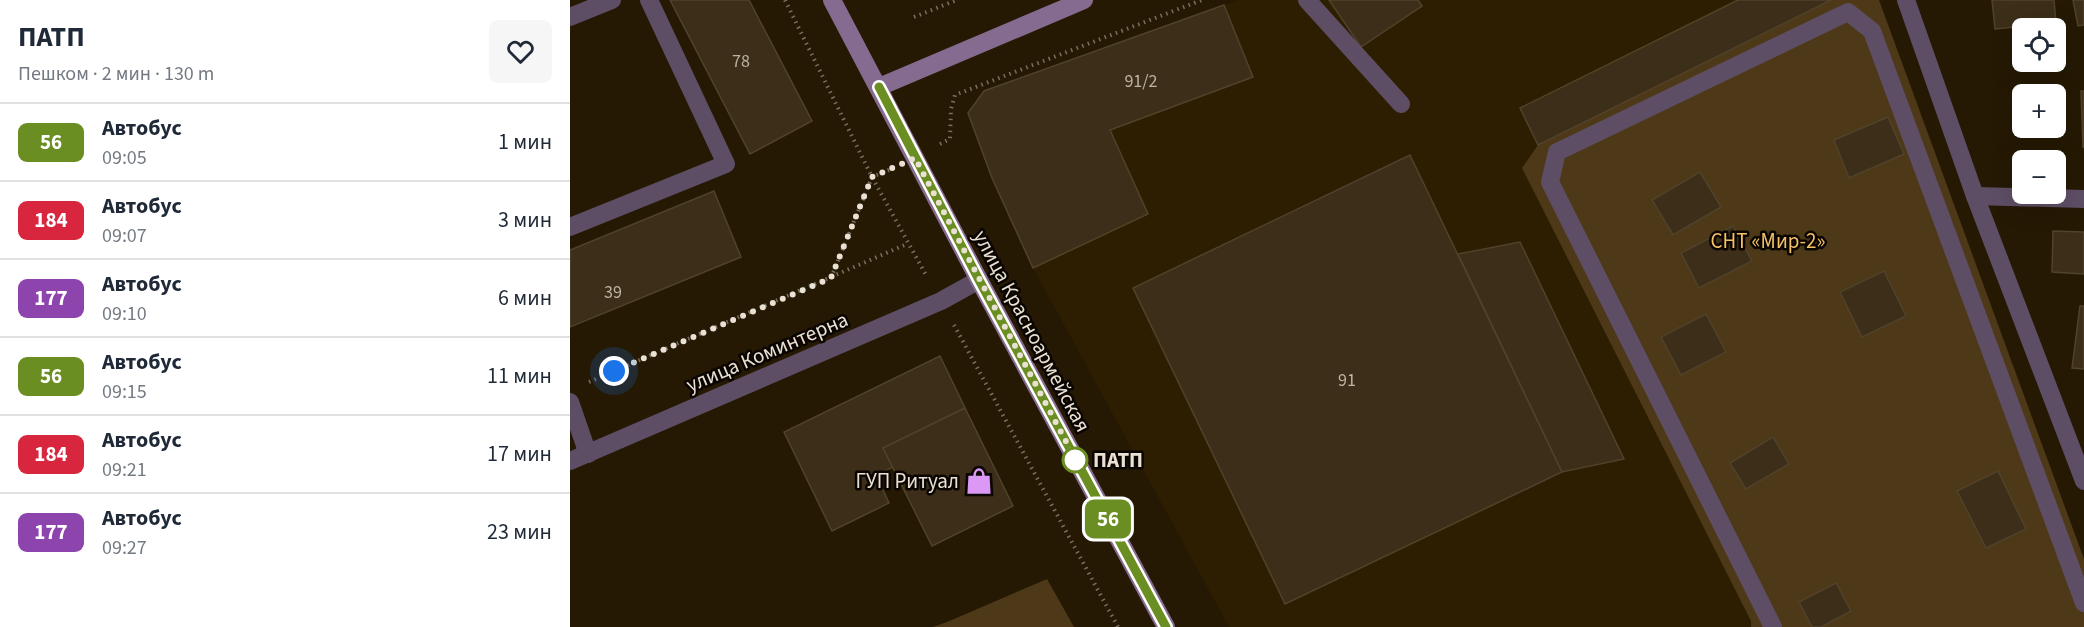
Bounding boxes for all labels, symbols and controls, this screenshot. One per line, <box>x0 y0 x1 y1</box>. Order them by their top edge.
text: ПАТП <box>18 17 85 57</box>
map controls <box>2012 18 2066 204</box>
button: locate <box>2012 18 2066 72</box>
button: heart <box>489 20 552 83</box>
house number: 78 <box>732 49 750 74</box>
text: Пешком · 2 мин · 130 m <box>18 60 214 88</box>
house number: 91/2 <box>1124 69 1158 94</box>
button: + <box>2012 84 2066 138</box>
text: Автобус <box>102 112 182 144</box>
text: 1 мин <box>498 126 552 158</box>
text: 56 <box>40 127 62 157</box>
text: 09:05 <box>102 144 147 172</box>
button: − <box>2012 150 2066 204</box>
text: Автобус <box>102 190 182 222</box>
text: 3 мин <box>498 204 552 236</box>
text: 184 <box>34 205 68 235</box>
text: 09:07 <box>102 222 147 250</box>
street label: улица Красноармейская <box>966 225 1098 437</box>
park label: СНТ «Мир-2» <box>1710 226 1826 256</box>
text: Автобус <box>102 268 182 300</box>
house number: 39 <box>604 280 622 305</box>
text: 6 мин <box>498 282 552 314</box>
text: 177 <box>34 283 68 313</box>
text: 09:10 <box>102 300 147 328</box>
street label: улица Коминтерна <box>681 304 853 400</box>
text: Автобус <box>102 346 182 378</box>
your location <box>599 356 629 386</box>
text: 11 мин <box>487 360 552 392</box>
text: 56 <box>40 361 62 391</box>
house number: 91 <box>1338 368 1356 393</box>
text: 09:15 <box>102 378 147 406</box>
text: Автобус <box>102 424 182 456</box>
text: 17 мин <box>487 438 552 470</box>
text: 184 <box>34 439 68 469</box>
place label: ПАТП <box>1093 445 1143 475</box>
marker: ПАТП <box>1062 447 1088 473</box>
text: 09:21 <box>102 456 147 484</box>
place label: ГУП Ритуал <box>855 466 959 496</box>
shop icon: ГУП Ритуал <box>964 466 994 496</box>
line badge: 56 <box>1081 500 1135 538</box>
text: Автобус <box>102 502 182 534</box>
text: 56 <box>1097 504 1119 534</box>
text: 23 мин <box>487 516 552 548</box>
text: 177 <box>34 517 68 547</box>
text: 09:27 <box>102 534 147 562</box>

